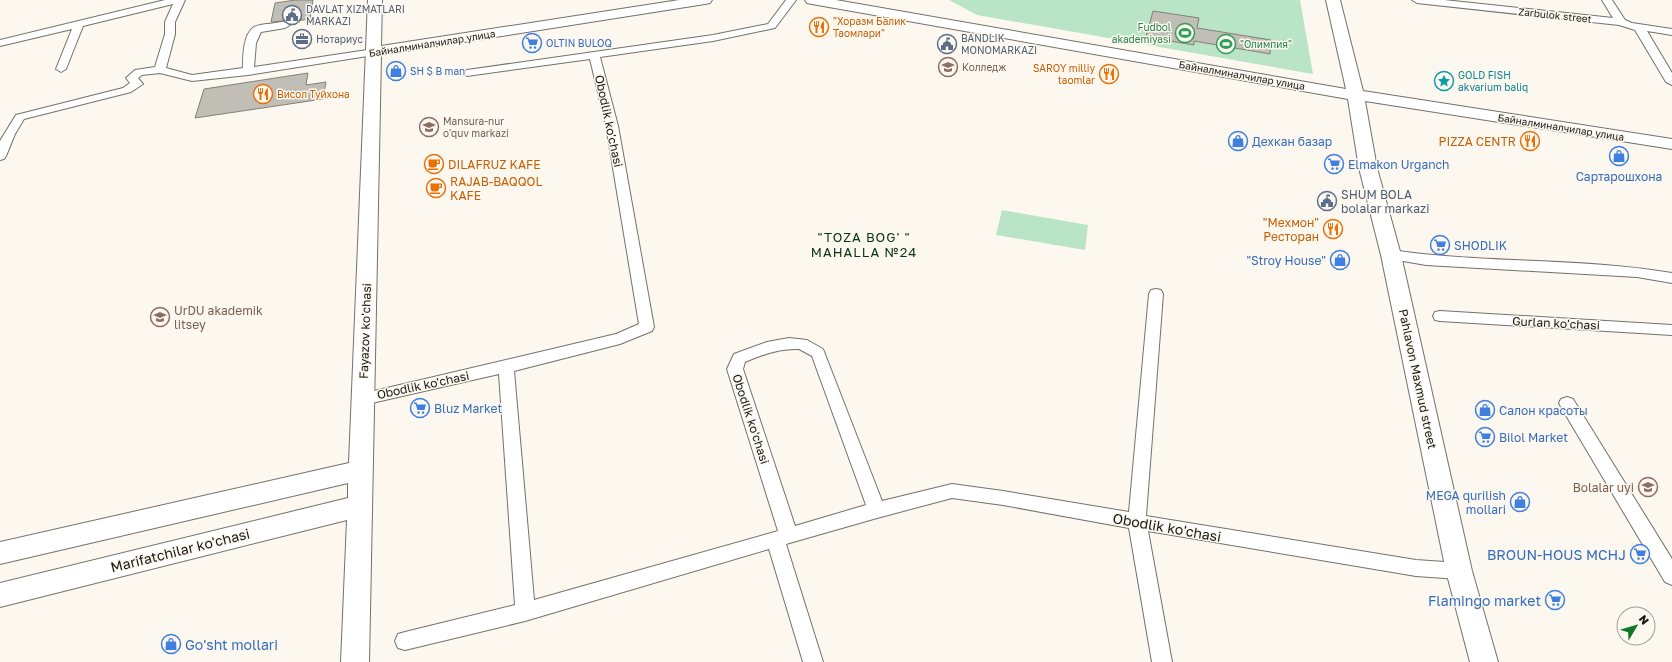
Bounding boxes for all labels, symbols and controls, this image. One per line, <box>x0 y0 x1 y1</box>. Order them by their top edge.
place label: DAVLAT XIZMATLARI MARKAZI <box>306 3 405 27</box>
public building icon: DAVLAT XIZMATLARI MARKAZI <box>281 4 303 26</box>
street label: Zarbulok street <box>1518 5 1592 25</box>
place label: "Хоразм Балик Таомлари" <box>833 15 906 39</box>
restaurant icon: "Хоразм Балик Таомлари" <box>808 16 830 38</box>
place label: Fudbol akademiyasi <box>1112 21 1171 45</box>
sports icon: Fudbol akademiyasi <box>1174 22 1196 44</box>
street label: Байналминалчилар улица <box>368 27 496 59</box>
office icon: Нотариус <box>291 28 313 50</box>
supermarket icon: OLTIN BULOQ <box>521 32 543 54</box>
place label: BANDLIK MONOMARKAZI <box>961 32 1037 56</box>
place label: Нотариус <box>316 33 363 45</box>
public building icon: BANDLIK MONOMARKAZI <box>936 33 958 55</box>
sports icon: "Олимпия" <box>1215 33 1237 55</box>
place label: OLTIN BULOQ <box>546 37 612 49</box>
place label: "Олимпия" <box>1240 38 1292 50</box>
school or university icon: Колледж <box>937 56 959 78</box>
street label: Байналминалчилар улица <box>1178 58 1306 92</box>
shop icon: SH $ B man <box>385 60 407 82</box>
place label: Колледж <box>962 61 1006 73</box>
place label: SAROY milliy taomlar <box>1033 62 1095 86</box>
restaurant icon: SAROY milliy taomlar <box>1098 63 1120 85</box>
place label: SH $ B man <box>410 65 465 77</box>
place label: GOLD FISH akvarium baliq <box>1458 69 1528 93</box>
place icon: GOLD FISH akvarium baliq <box>1433 70 1455 92</box>
street label: Obodlik ko'chasi <box>592 73 626 169</box>
restaurant icon: Висол Туйхона <box>252 83 274 105</box>
place label: Висол Туйхона <box>277 88 350 100</box>
street label: Байналминалчилар улица <box>1497 111 1625 143</box>
place label: Mansura-nur o'quv markazi <box>443 115 509 139</box>
school or university icon: Mansura-nur o'quv markazi <box>418 116 440 138</box>
shop icon: Дехкан базар <box>1227 130 1249 152</box>
restaurant icon: PIZZA CENTR <box>1519 130 1541 152</box>
place label: Дехкан базар <box>1252 134 1332 149</box>
place label: PIZZA CENTR <box>1439 134 1516 149</box>
shop icon: Сартарошхона <box>1608 145 1630 167</box>
cafe icon: DILAFRUZ KAFE <box>423 153 445 175</box>
supermarket icon: Elmakon Urganch <box>1323 153 1345 175</box>
place label: DILAFRUZ KAFE <box>448 157 541 172</box>
place label: Elmakon Urganch <box>1348 157 1449 172</box>
place label: Сартарошхона <box>1576 169 1662 184</box>
place label: RAJAB-BAQQOL KAFE <box>450 174 543 203</box>
cafe icon: RAJAB-BAQQOL KAFE <box>425 177 447 199</box>
place label: SHUM BOLA bolalar markazi <box>1341 187 1429 216</box>
public building icon: SHUM BOLA bolalar markazi <box>1316 190 1338 212</box>
place label: "Мехмон" Ресторан <box>1263 215 1319 244</box>
restaurant icon: "Мехмон" Ресторан <box>1322 218 1344 240</box>
district label: "TOZA BOG' " MAHALLA №24 <box>811 229 917 260</box>
supermarket icon: SHODLIK <box>1429 234 1451 256</box>
place label: SHODLIK <box>1454 238 1507 253</box>
shop icon: "Stroy House" <box>1329 249 1351 271</box>
place label: "Stroy House" <box>1246 253 1326 268</box>
street label: Fayazov ko'chasi <box>356 283 374 379</box>
place label: UrDU akademik litsey <box>174 303 263 332</box>
school or university icon: UrDU akademik litsey <box>149 306 171 328</box>
street label: Pahlavon Maxmud street <box>1396 308 1440 451</box>
street label: Gurlan ko'chasi <box>1512 313 1600 333</box>
street label: Obodlik ko'chasi <box>375 368 471 402</box>
street label: Obodlik ko'chasi <box>729 372 773 466</box>
supermarket icon: Bluz Market <box>409 397 431 419</box>
shop icon: Салон красоты <box>1474 399 1496 421</box>
place label: Bluz Market <box>434 401 503 416</box>
place label: Салон красоты <box>1499 403 1588 418</box>
supermarket icon: Bilol Market <box>1474 426 1496 448</box>
place label: Bilol Market <box>1499 430 1568 445</box>
school or university icon: Bolalar uyi <box>1637 476 1659 498</box>
place label: Bolalar uyi <box>1573 480 1634 495</box>
place label: MEGA qurilish mollari <box>1426 488 1506 517</box>
shop icon: MEGA qurilish mollari <box>1509 491 1531 513</box>
street label: Obodlik ko'chasi <box>1111 509 1223 545</box>
street label: Marifatchilar ko'chasi <box>109 524 251 576</box>
supermarket icon: BROUN-HOUS MCHJ <box>1629 543 1651 565</box>
place label: BROUN-HOUS MCHJ <box>1487 546 1626 563</box>
supermarket icon: Flamingo market <box>1544 589 1566 611</box>
place label: Flamingo market <box>1428 592 1541 609</box>
north arrow <box>1616 606 1656 646</box>
text: N <box>1637 612 1652 627</box>
shop icon: Go'sht mollari <box>160 633 182 655</box>
place label: Go'sht mollari <box>185 636 278 653</box>

